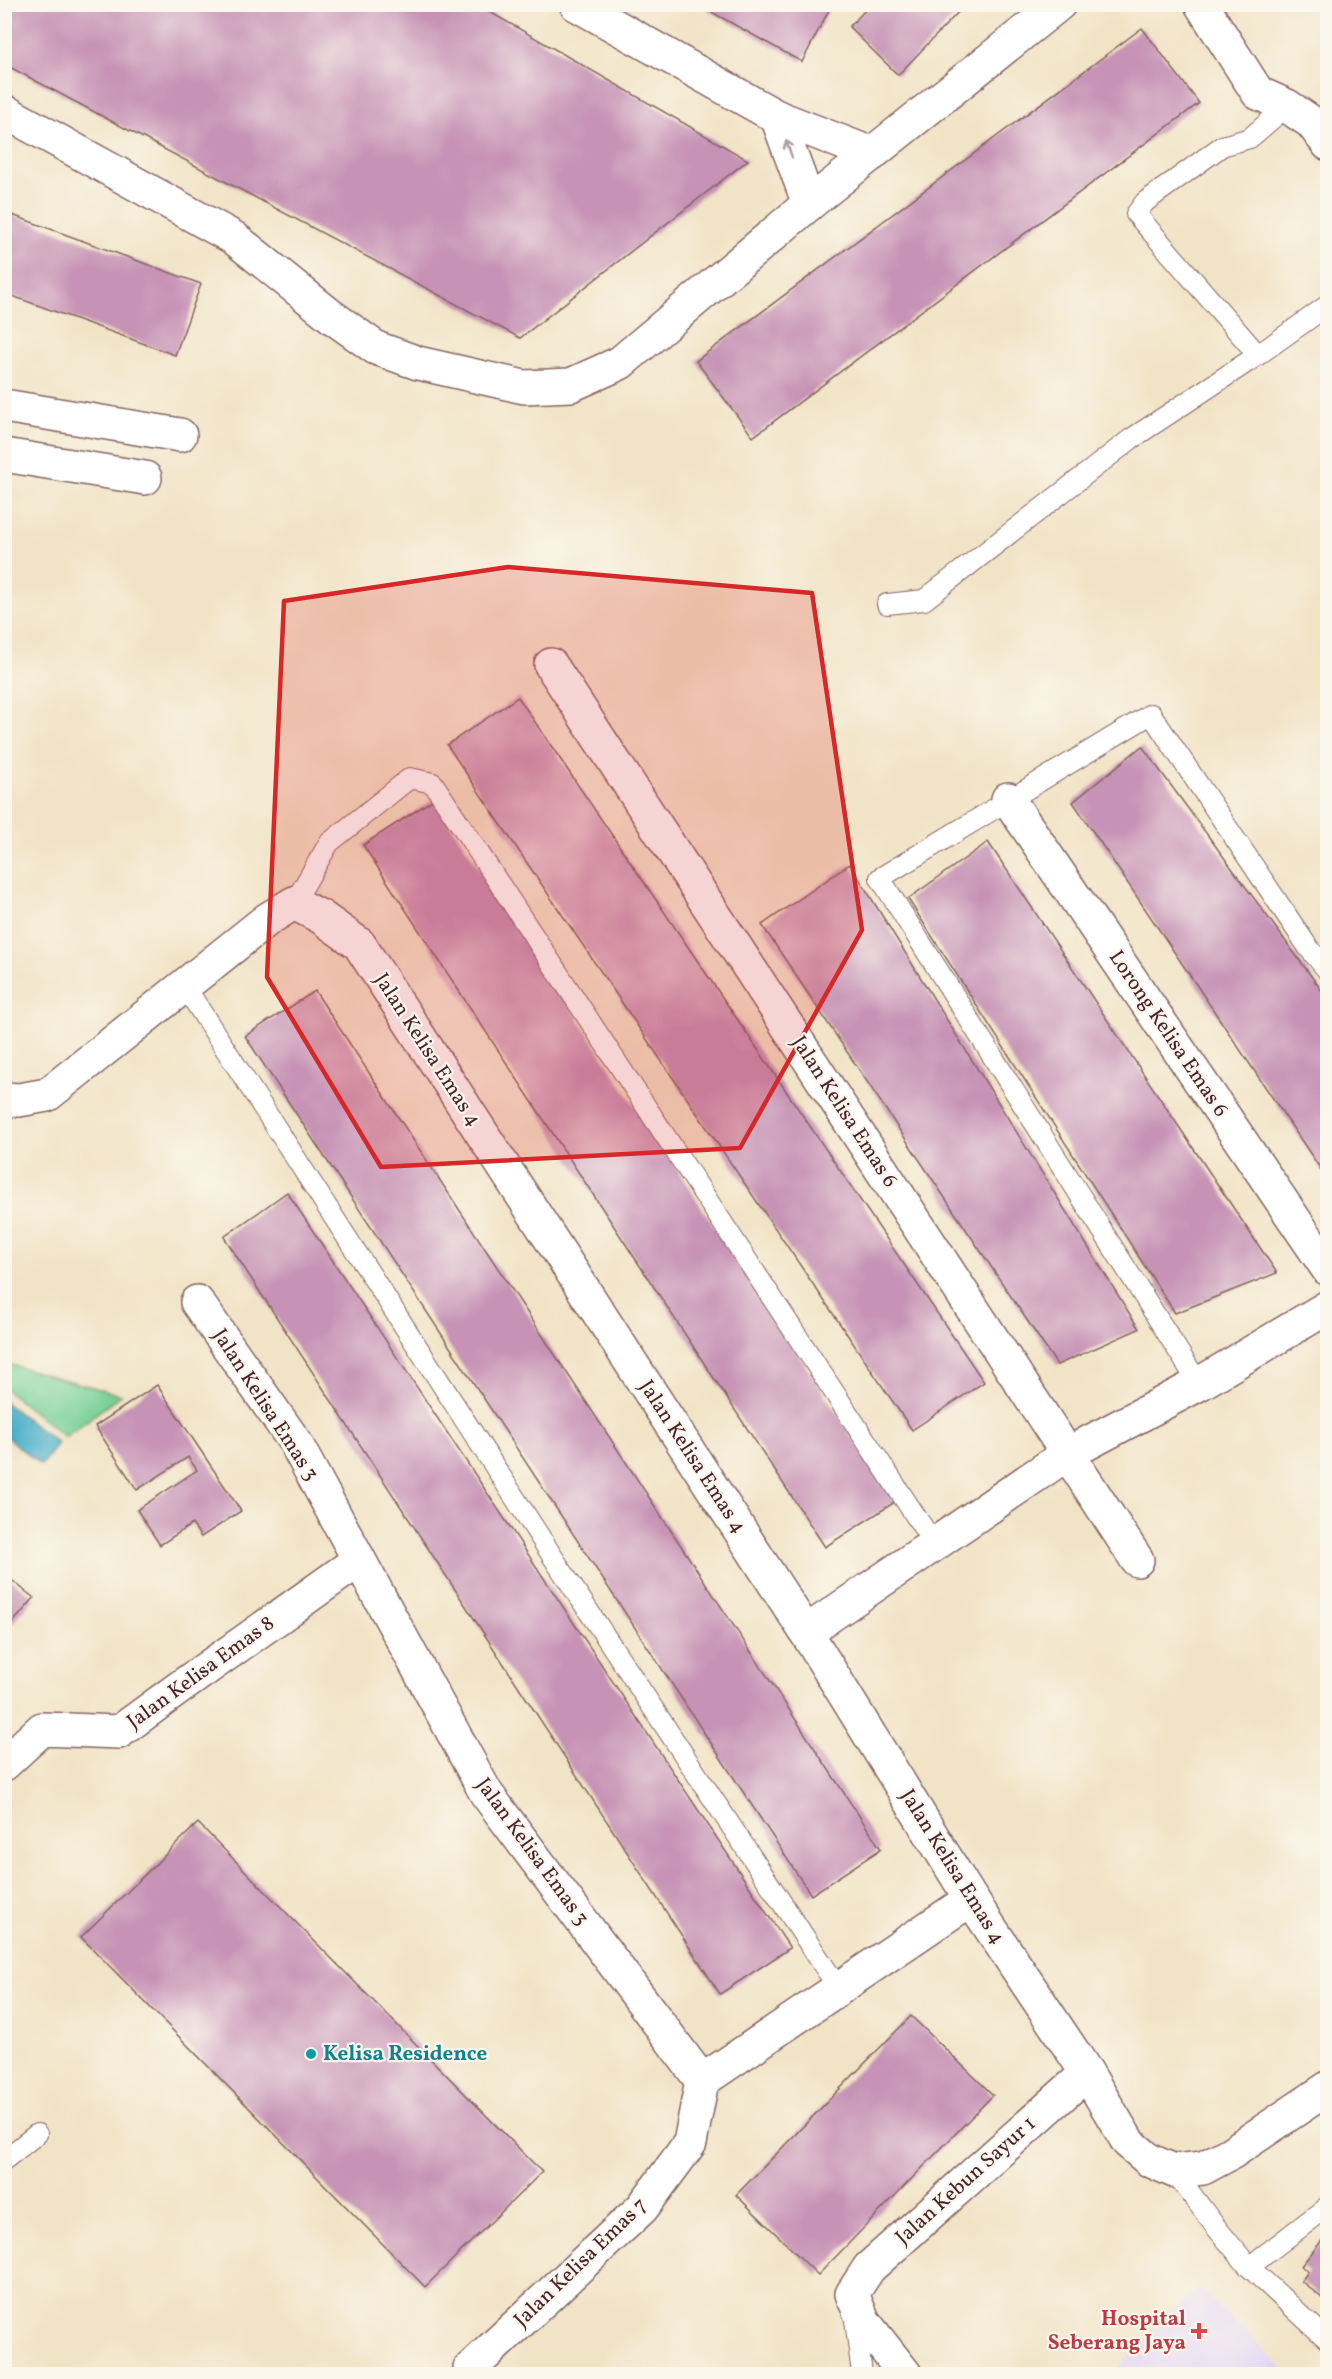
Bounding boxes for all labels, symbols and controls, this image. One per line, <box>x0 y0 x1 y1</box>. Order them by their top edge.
one-way arrow <box>782 141 793 159</box>
street label: Lorong Kelisa Emas 6 <box>1101 945 1235 1123</box>
street label: Jalan Kelisa Emas 4 <box>366 968 488 1132</box>
street label: Jalan Kelisa Emas 6 <box>784 1030 904 1194</box>
street label: Jalan Kelisa Emas 3 <box>205 1323 325 1487</box>
street label: Jalan Kelisa Emas 4 <box>631 1375 753 1539</box>
street label: Jalan Kelisa Emas 8 <box>121 1610 281 1736</box>
street label: Jalan Kelisa Emas 3 <box>469 1772 595 1932</box>
street label: Jalan Kelisa Emas 4 <box>893 1784 1011 1950</box>
place label: Kelisa Residence <box>323 2040 487 2069</box>
marker: Kelisa Residence <box>304 2047 318 2061</box>
street label: Jalan Kebun Sayur 1 <box>889 2110 1043 2252</box>
street label: Jalan Kelisa Emas 7 <box>508 2192 654 2334</box>
place label: Hospital Seberang Jaya <box>1048 2305 1186 2358</box>
marker: Hospital Seberang Jaya <box>1190 2322 1208 2340</box>

